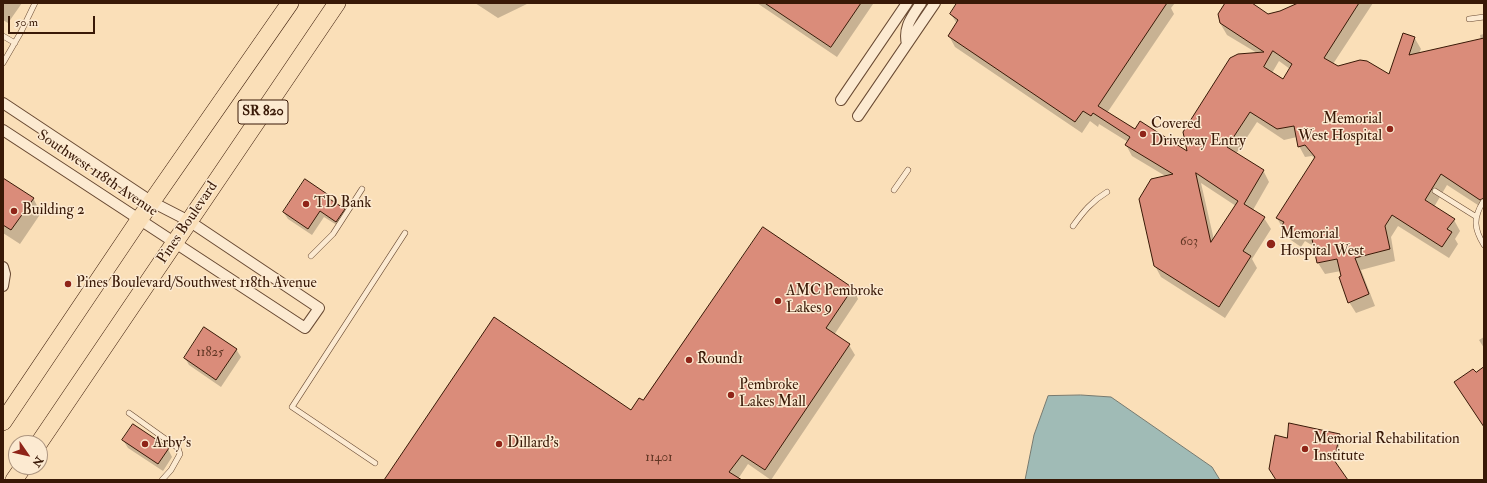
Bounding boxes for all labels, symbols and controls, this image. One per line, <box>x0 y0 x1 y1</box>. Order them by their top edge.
scale bar <box>10 8 97 34</box>
text: 50 m <box>15 15 38 30</box>
road number: SR 820 <box>238 100 288 124</box>
place label: Memorial West Hospital <box>1298 111 1382 146</box>
place label: Covered Driveway Entry <box>1151 116 1246 151</box>
marker: Memorial West Hospital <box>1385 124 1395 134</box>
street label: Southwest 118th Avenue <box>33 127 161 221</box>
marker: Covered Driveway Entry <box>1138 129 1148 139</box>
street label: Pines Boulevard <box>154 178 222 268</box>
place label: TD Bank <box>314 195 371 213</box>
marker: TD Bank <box>301 199 311 209</box>
place label: Building 2 <box>22 202 85 220</box>
marker: Building 2 <box>9 206 19 216</box>
place label: Memorial Hospital West <box>1280 226 1364 261</box>
house number: 603 <box>1180 234 1198 250</box>
marker: Memorial Hospital West <box>1265 238 1277 250</box>
place label: Pines Boulevard/Southwest 118th Avenue <box>76 275 317 293</box>
marker: Pines Boulevard/Southwest 118th Avenue <box>63 279 73 289</box>
place label: AMC Pembroke Lakes 9 <box>786 283 883 318</box>
marker: AMC Pembroke Lakes 9 <box>773 296 783 306</box>
house number: 11825 <box>196 345 224 361</box>
place label: Round1 <box>697 351 743 369</box>
marker: Round1 <box>684 355 694 365</box>
place label: Pembroke Lakes Mall <box>739 377 806 412</box>
marker: Pembroke Lakes Mall <box>726 390 736 400</box>
place label: Memorial Rehabilitation Institute <box>1313 431 1460 466</box>
north arrow <box>8 435 48 475</box>
place label: Arby's <box>153 435 191 453</box>
place label: Dillard's <box>507 435 559 453</box>
marker: Arby's <box>140 439 150 449</box>
marker: Dillard's <box>494 439 504 449</box>
marker: Memorial Rehabilitation Institute <box>1300 444 1310 454</box>
house number: 11401 <box>645 450 673 466</box>
text: N <box>29 454 46 469</box>

